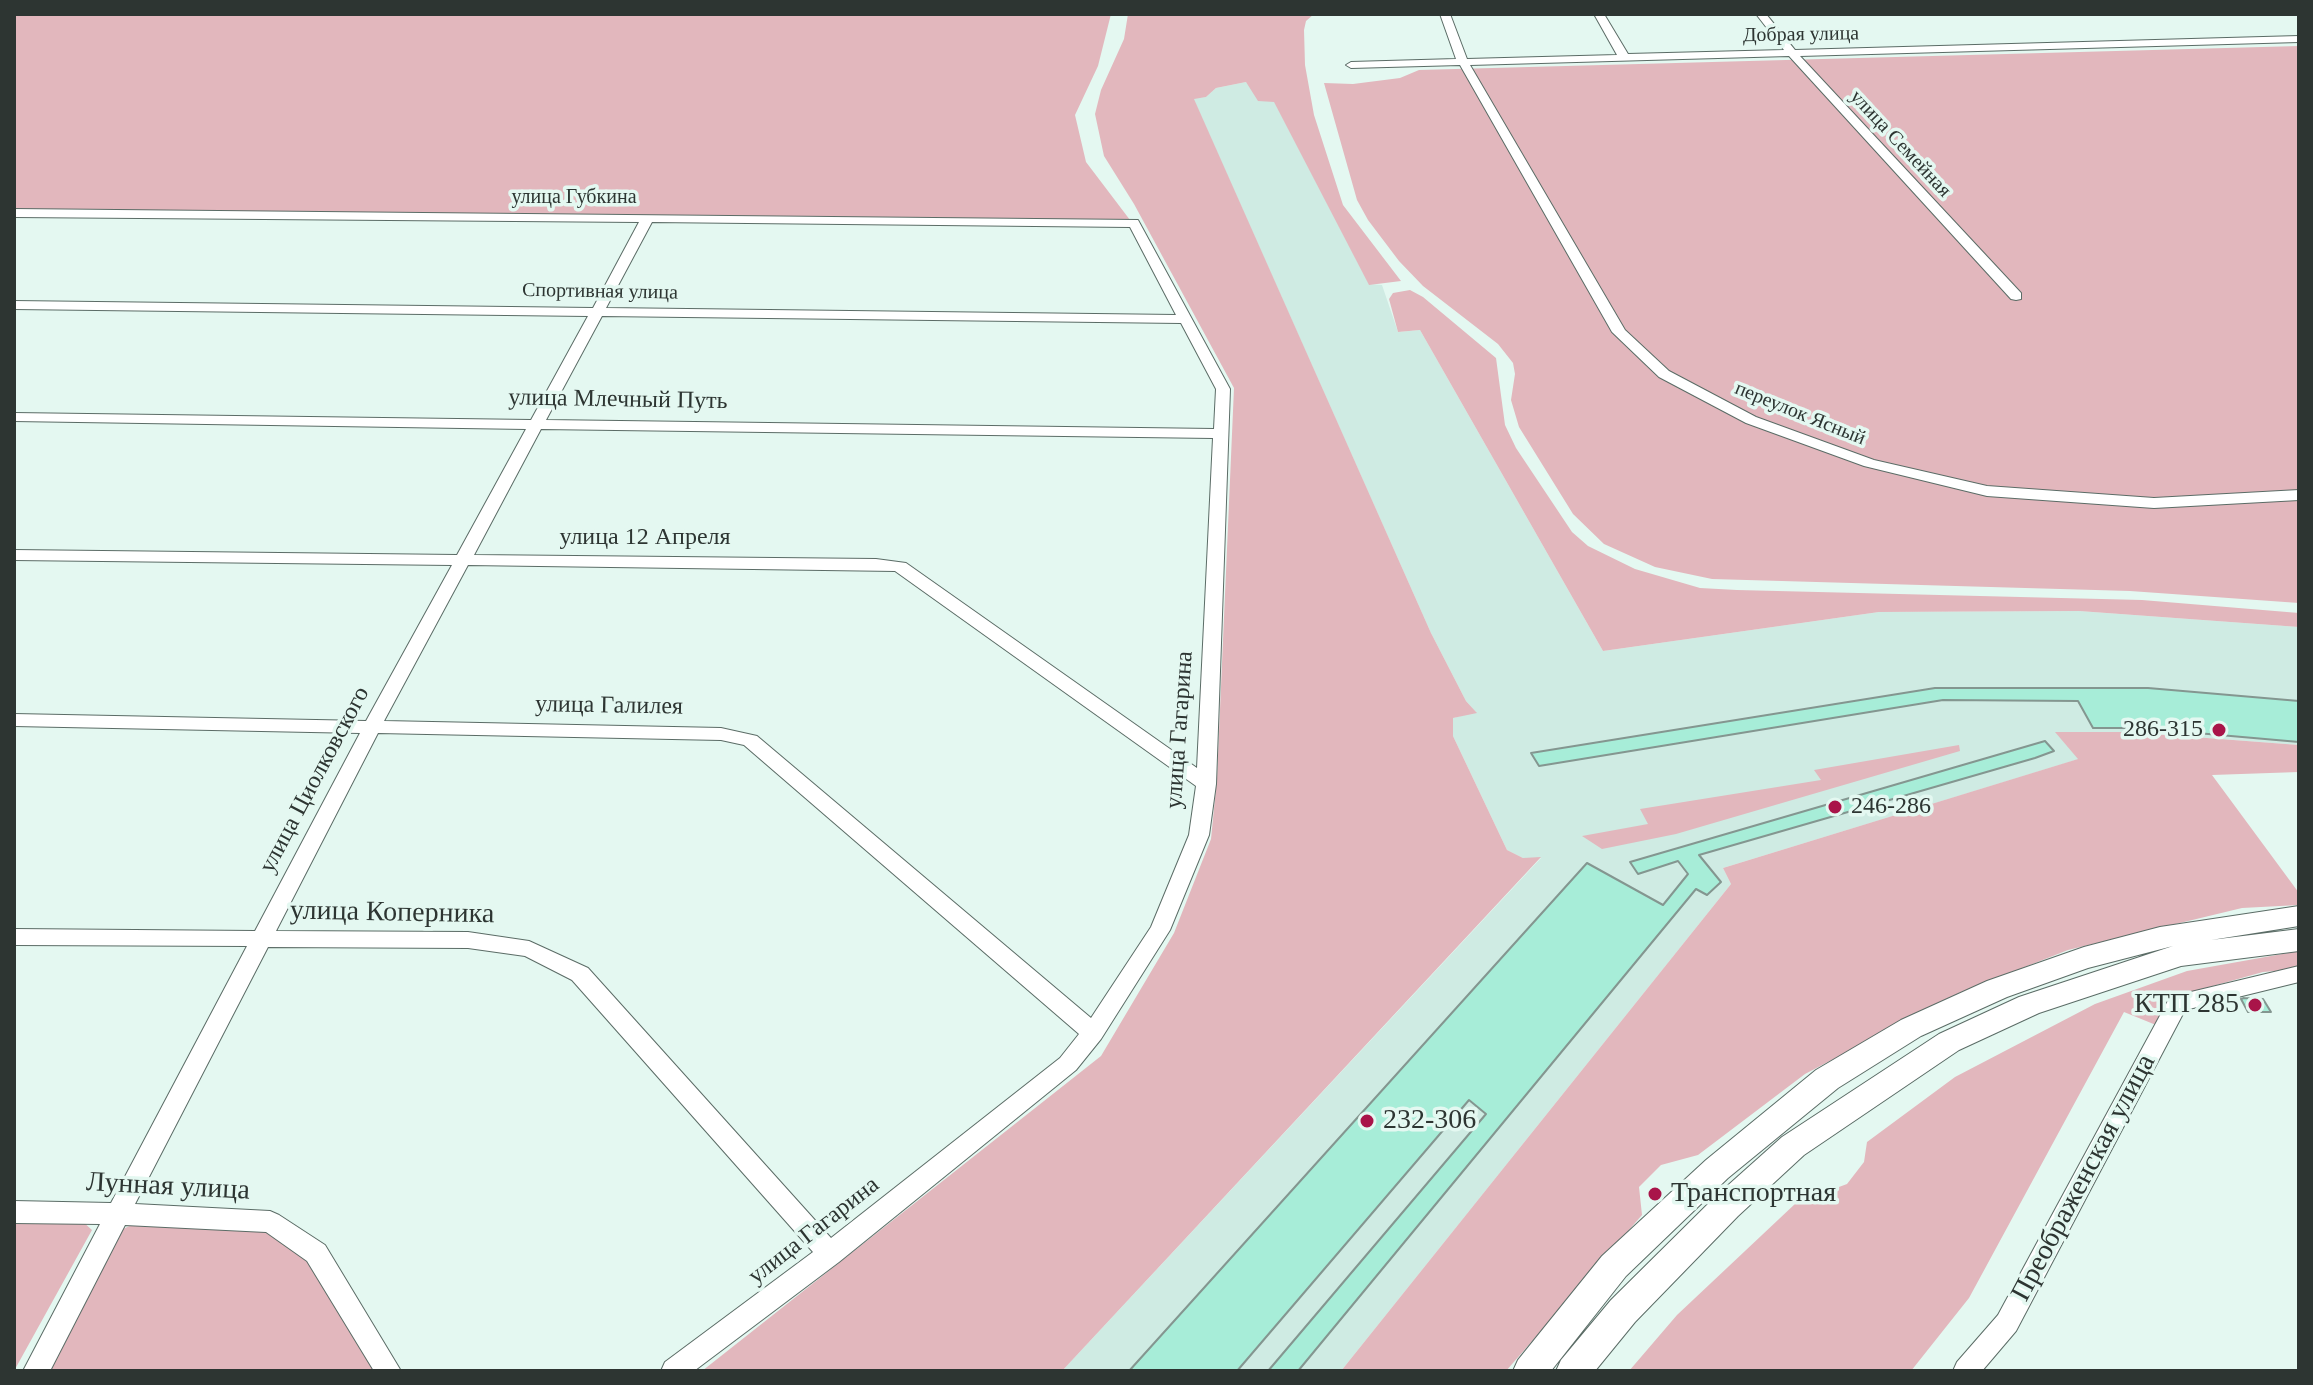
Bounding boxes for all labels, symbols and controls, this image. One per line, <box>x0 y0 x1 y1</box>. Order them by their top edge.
street label: Добрая улица <box>1743 22 1859 48</box>
street label: улица Семейная <box>1844 85 1956 203</box>
street label: улица Губкина <box>511 186 637 210</box>
street label: Спортивная улица <box>522 279 678 305</box>
street label: переулок Ясный <box>1731 377 1869 451</box>
street label: улица Млечный Путь <box>508 384 728 416</box>
street label: улица 12 Апреля <box>559 524 731 552</box>
street label: улица Гагарина <box>1160 650 1200 810</box>
street label: улица Циолковского <box>254 682 376 878</box>
street label: улица Галилея <box>535 690 683 722</box>
place label: 286-315 <box>2123 716 2203 744</box>
marker: 286-315 <box>2210 721 2228 739</box>
place label: 246-286 <box>1851 793 1931 821</box>
marker: 246-286 <box>1826 798 1844 816</box>
street label: улица Коперника <box>290 894 494 932</box>
place label: КТП 285 <box>2134 988 2239 1022</box>
marker: КТП 285 <box>2246 996 2264 1014</box>
street label: Преображенская улица <box>2005 1049 2163 1307</box>
place label: 232-306 <box>1383 1104 1476 1138</box>
marker: 232-306 <box>1358 1112 1376 1130</box>
street label: Лунная улица <box>85 1166 251 1208</box>
street label: улица Гагарина <box>743 1171 885 1291</box>
place label: Транспортная <box>1671 1177 1836 1211</box>
marker: Транспортная <box>1646 1185 1664 1203</box>

